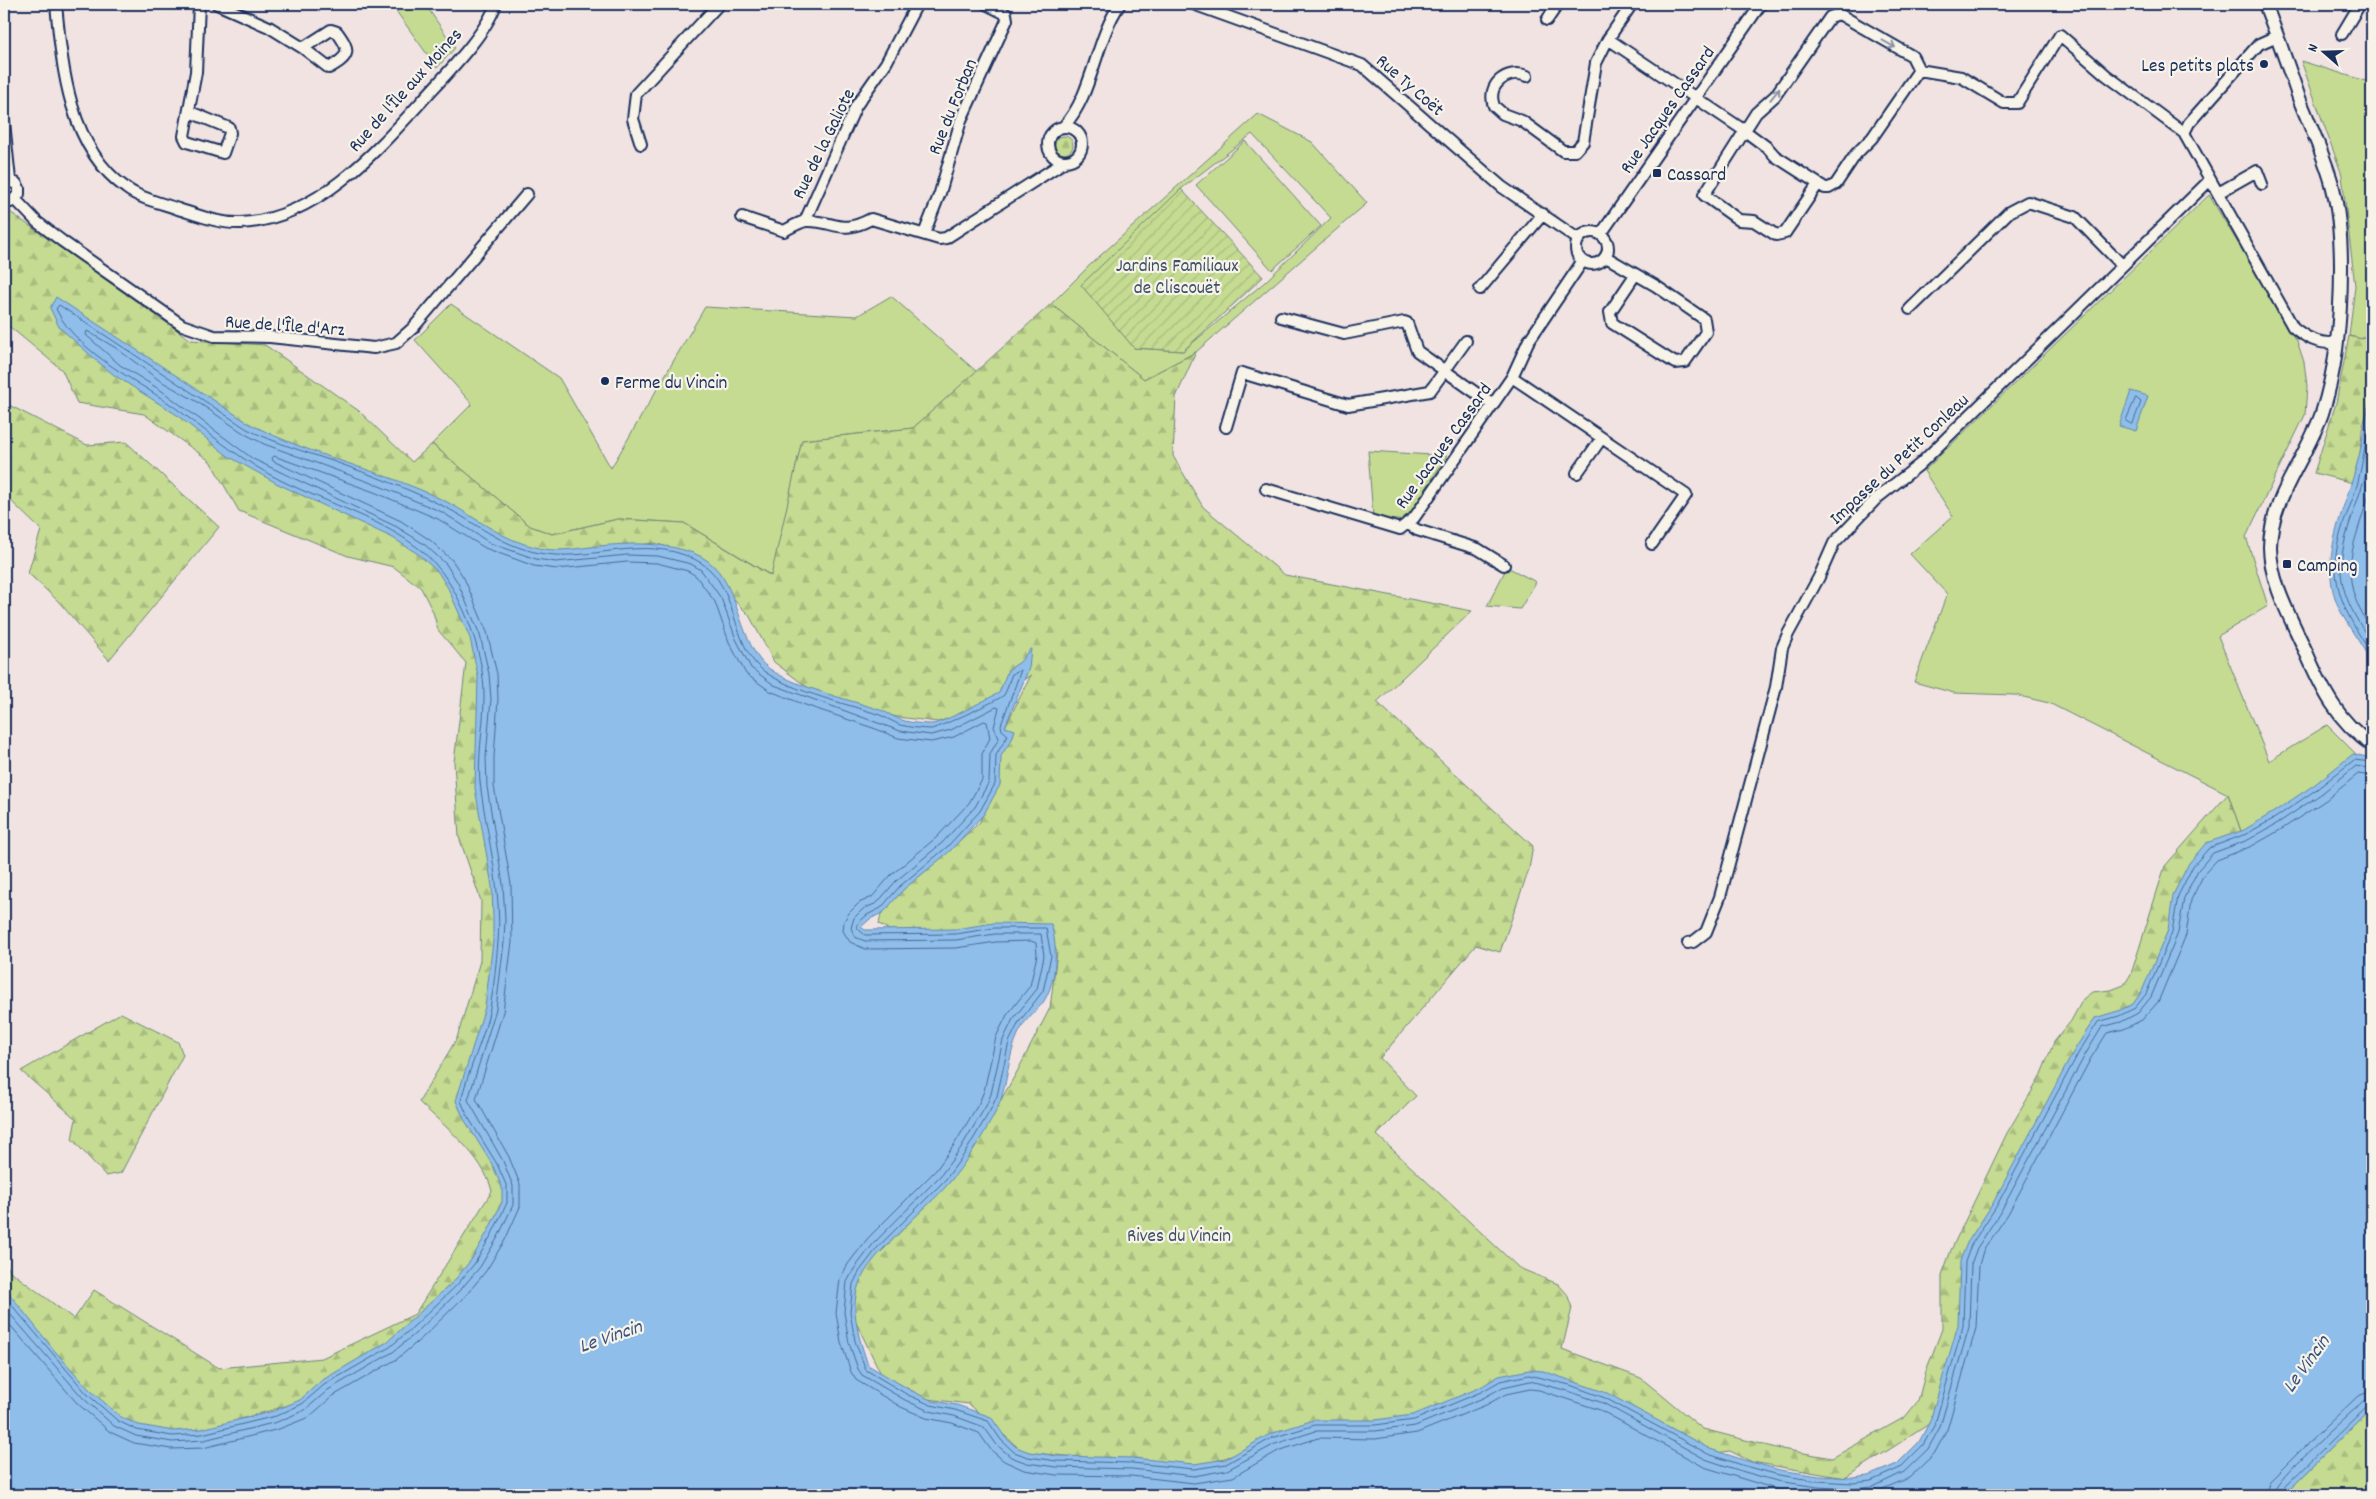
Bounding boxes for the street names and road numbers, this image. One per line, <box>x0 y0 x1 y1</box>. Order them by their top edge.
street label: Rue de l'Île aux Moines <box>343 23 470 160</box>
street label: Rue Jacques Cassard <box>1614 41 1718 177</box>
street label: Rue Ty Coët <box>1369 49 1449 124</box>
street label: Rue du Forban <box>923 55 986 159</box>
street label: Rue de la Galiote <box>787 85 864 204</box>
street label: Rue de l'Île d'Arz <box>224 310 345 345</box>
street label: Rue Jacques Cassard <box>1390 378 1500 516</box>
street label: Impasse du Petit Conleau <box>1825 389 1976 533</box>

